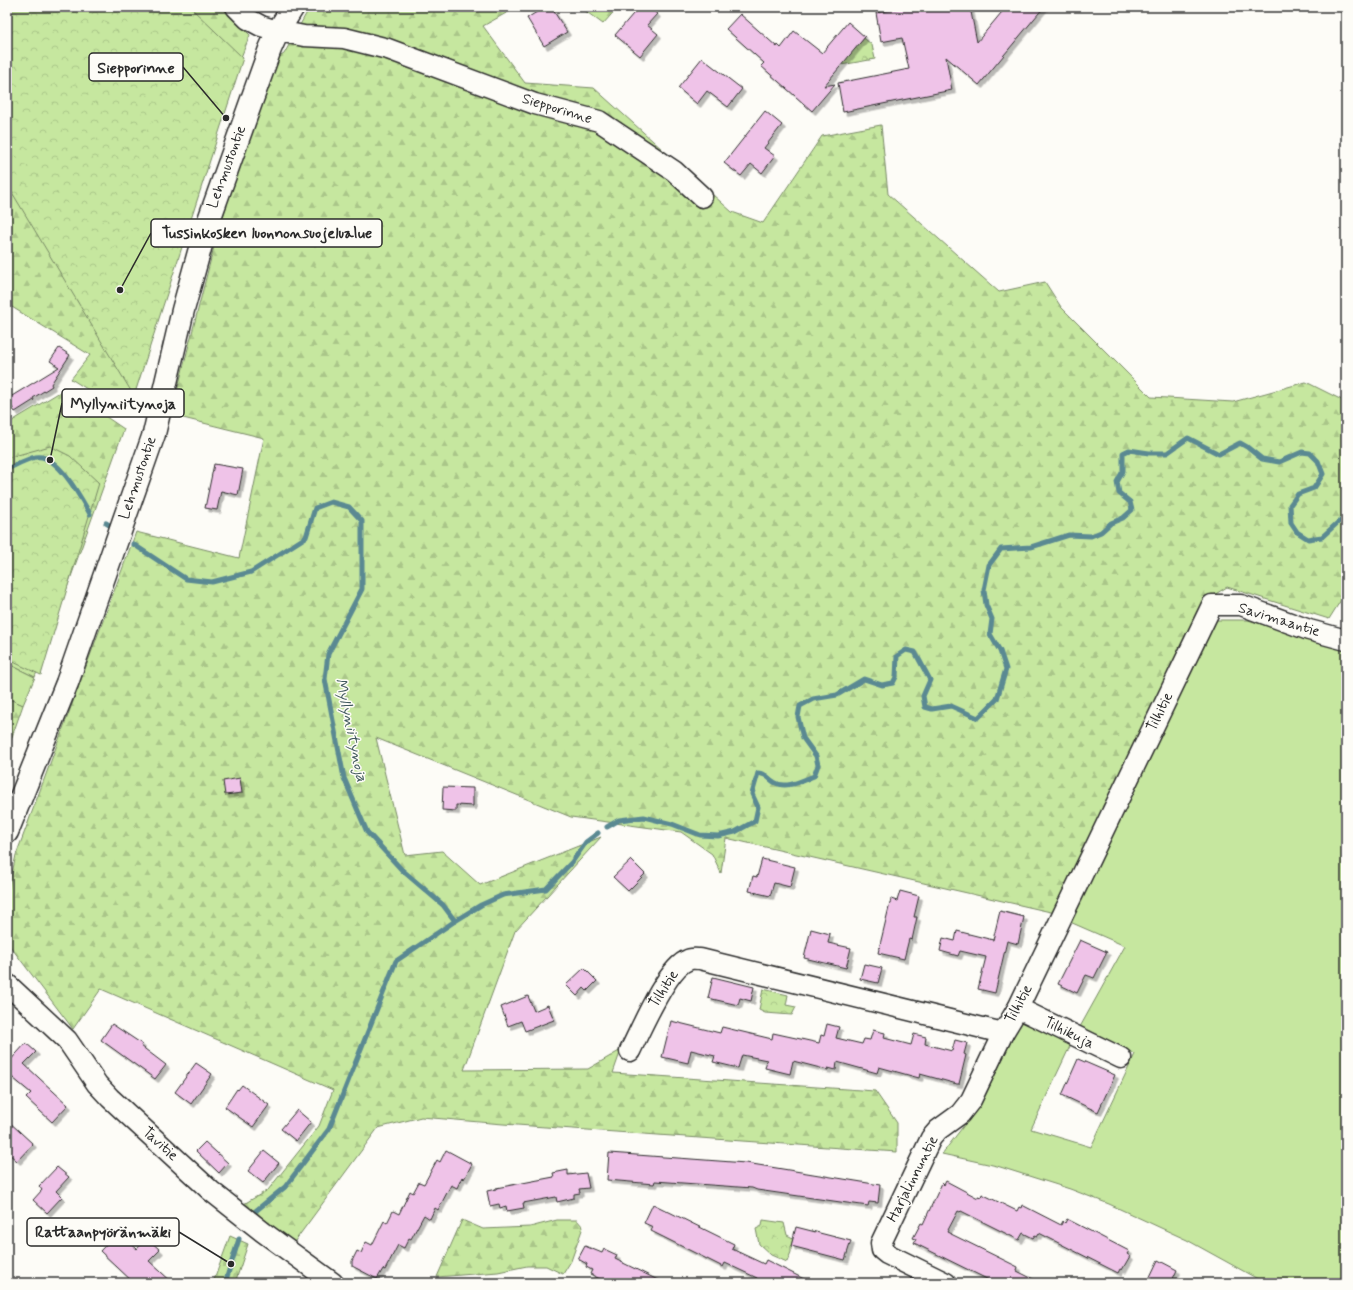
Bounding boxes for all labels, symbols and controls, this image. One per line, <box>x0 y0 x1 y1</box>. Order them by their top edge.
callout: Siepporinne <box>89 53 183 81</box>
text: Siepporinne <box>97 58 175 79</box>
street label: Siepporinne <box>519 89 595 129</box>
street label: Lehmustontie <box>203 123 251 211</box>
callout: Tussinkosken luonnonsuojelualue <box>151 219 382 247</box>
text: Tussinkosken luonnonsuojelualue <box>162 223 372 244</box>
callout: Myllyniitynoja <box>62 389 184 417</box>
text: Myllyniitynoja <box>70 394 176 415</box>
street label: Lehmustontie <box>114 434 162 522</box>
street label: Savimaantie <box>1236 598 1322 642</box>
water label: Myllyniitynoja <box>330 676 372 784</box>
street label: Tilhitie <box>1142 689 1178 735</box>
street label: Tilhitie <box>644 966 684 1012</box>
street label: Tilhitie <box>1000 981 1038 1027</box>
street label: Tilhikuja <box>1041 1012 1098 1054</box>
street label: Tavitie <box>138 1122 182 1166</box>
street label: Harjalinnuntie <box>883 1132 943 1226</box>
callout: Rattaanpyöränmäki <box>27 1218 179 1246</box>
text: Rattaanpyöränmäki <box>35 1222 171 1243</box>

